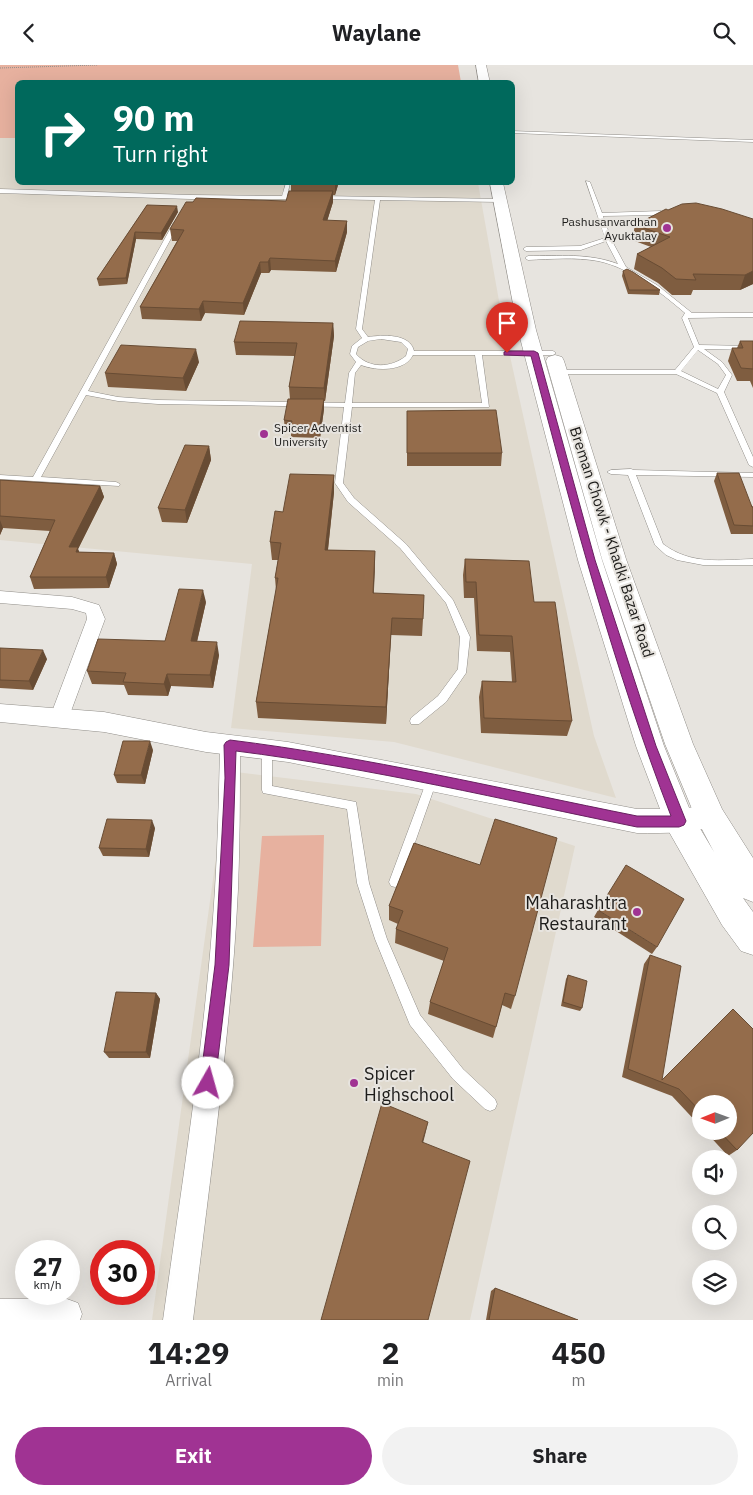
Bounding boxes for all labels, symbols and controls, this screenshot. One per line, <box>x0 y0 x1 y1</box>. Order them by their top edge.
text: Waylane <box>332 18 421 47</box>
icon: back <box>15 19 43 47</box>
icon: search <box>710 19 738 47</box>
text: 90 m <box>113 95 195 141</box>
icon: right <box>30 100 95 165</box>
text: Turn right <box>113 139 208 168</box>
place label: Pashusanvardhan Ayuktalay <box>561 214 657 243</box>
marker: Pashusanvardhan Ayuktalay <box>661 222 673 234</box>
pin <box>486 302 528 353</box>
icon: arrive <box>493 309 521 337</box>
place label: Spicer Adventist University <box>274 420 362 449</box>
street label: Breman Chowk - Khadki Bazar Road <box>566 424 658 660</box>
marker: Spicer Adventist University <box>258 428 270 440</box>
place label: Maharashtra Restaurant <box>525 891 627 935</box>
marker: Maharashtra Restaurant <box>631 906 643 918</box>
position arrow <box>181 1056 233 1108</box>
place label: Spicer Highschool <box>364 1062 454 1106</box>
marker: Spicer Highschool <box>348 1077 360 1089</box>
north arrow <box>692 1095 738 1140</box>
map controls <box>692 1095 737 1305</box>
button: sound <box>692 1150 737 1195</box>
button: search <box>692 1205 737 1250</box>
speed limit sign: 30 <box>90 1240 155 1305</box>
text: 27 <box>32 1250 63 1283</box>
button: layers <box>692 1260 737 1305</box>
text: km/h <box>33 1277 62 1292</box>
text: 14:29 <box>148 1333 229 1372</box>
text: 2 <box>381 1333 399 1372</box>
text: 450 <box>551 1333 605 1372</box>
text: Arrival <box>165 1370 212 1390</box>
text: min <box>377 1370 404 1390</box>
text: m <box>571 1370 585 1390</box>
button: Exit <box>15 1427 372 1485</box>
button: Share <box>382 1427 738 1485</box>

